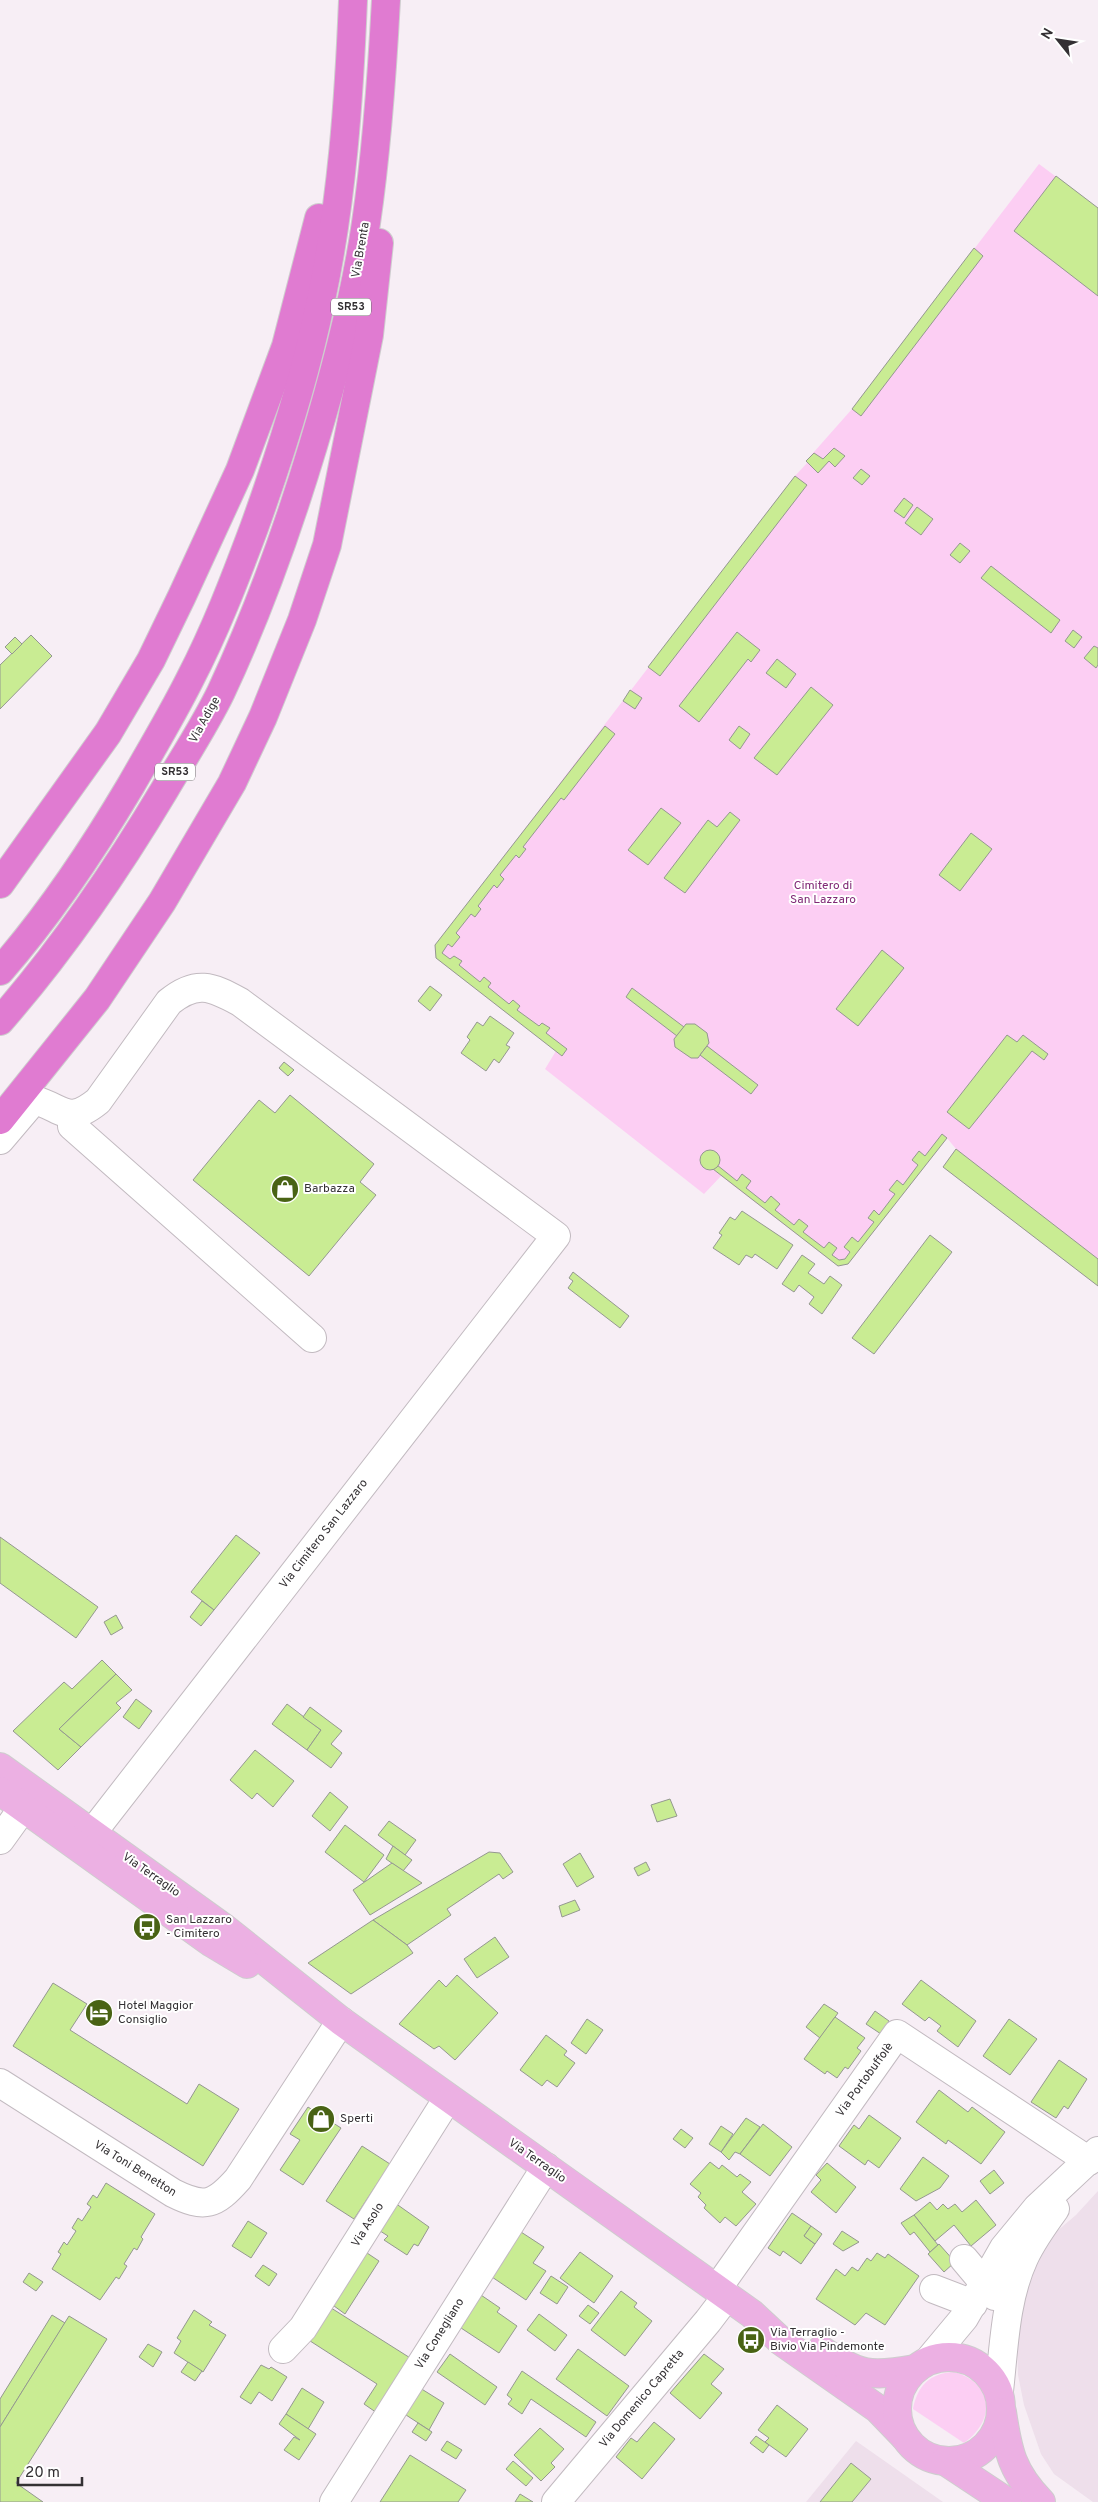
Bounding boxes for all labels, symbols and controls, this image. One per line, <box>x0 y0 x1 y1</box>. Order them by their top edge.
north arrow <box>1033 15 1083 65</box>
text: N <box>1038 26 1058 43</box>
street label: Via Brenta <box>348 221 374 279</box>
road number: SR53 <box>331 298 371 316</box>
street label: Via Adige <box>186 694 224 746</box>
road number: SR53 <box>155 764 195 780</box>
park label: Cimitero di San Lazzaro <box>790 878 856 908</box>
shop icon: Barbazza <box>270 1174 300 1204</box>
place label: Barbazza <box>304 1181 355 1197</box>
street label: Via Cimitero San Lazzaro <box>276 1476 372 1592</box>
street label: Via Terraglio <box>119 1849 183 1901</box>
bus stop icon: San Lazzaro - Cimitero <box>132 1912 162 1942</box>
place label: San Lazzaro - Cimitero <box>166 1912 232 1942</box>
hotel icon: Hotel Maggior Consiglio <box>84 1998 114 2028</box>
place label: Hotel Maggior Consiglio <box>118 1998 194 2028</box>
street label: Via Portobuffolè <box>833 2040 897 2120</box>
shop icon: Sperti <box>306 2104 336 2134</box>
place label: Sperti <box>340 2111 373 2127</box>
street label: Via Terraglio <box>505 2135 569 2187</box>
street label: Via Toni Benetton <box>91 2137 179 2201</box>
street label: Via Asolo <box>348 2199 388 2250</box>
street label: Via Conegliano <box>412 2295 468 2373</box>
bus stop icon: Via Terraglio - Bivio Via Pindemonte <box>736 2325 766 2355</box>
place label: Via Terraglio - Bivio Via Pindemonte <box>770 2325 884 2355</box>
street label: Via Domenico Capretta <box>596 2346 688 2452</box>
scale bar <box>18 2454 81 2486</box>
text: 20 m <box>25 2464 60 2483</box>

